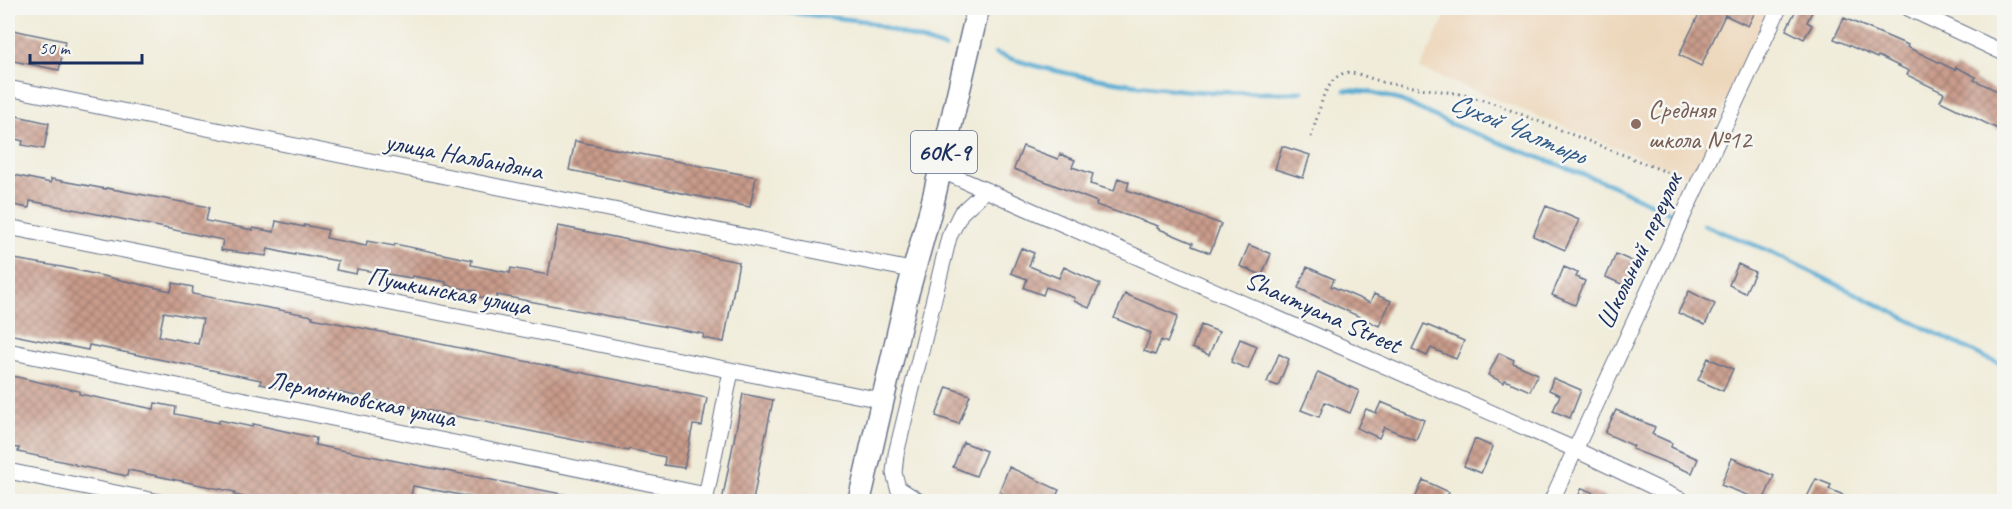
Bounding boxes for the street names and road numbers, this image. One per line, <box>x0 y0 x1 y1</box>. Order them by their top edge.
street label: улица Налбандяна <box>380 124 547 188</box>
road number: 60К-9 <box>911 131 977 173</box>
street label: Школьный переулок <box>1588 165 1691 334</box>
street label: Пушкинская улица <box>365 259 535 323</box>
street label: Shaumyana Street <box>1240 263 1408 362</box>
street label: Лермонтовская улица <box>265 363 460 435</box>

